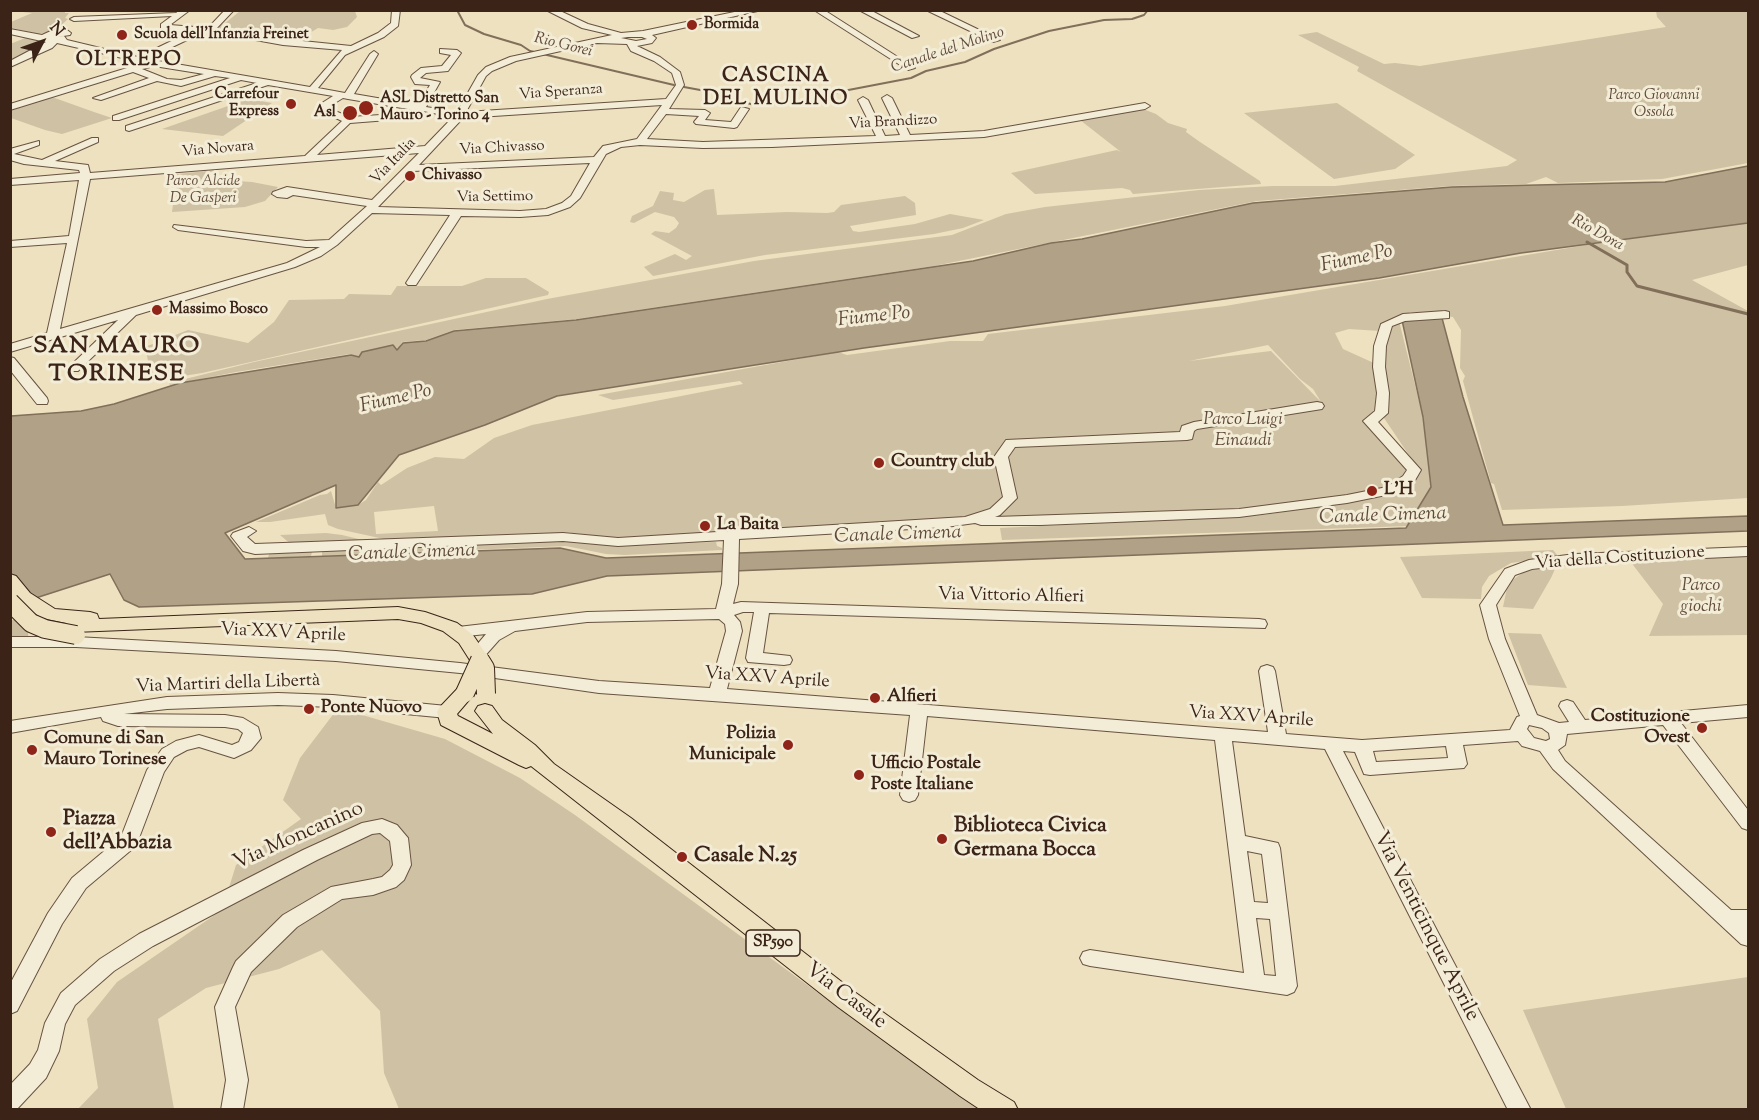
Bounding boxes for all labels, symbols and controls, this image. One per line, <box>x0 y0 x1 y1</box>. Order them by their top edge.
north arrow <box>12 12 72 72</box>
place label: Bormida <box>704 16 759 34</box>
text: N <box>43 17 69 42</box>
marker: Bormida <box>685 18 699 32</box>
water label: Canale del Molino <box>889 24 1007 78</box>
place label: Scuola dell'Infanzia Freinet <box>134 26 309 44</box>
marker: Scuola dell'Infanzia Freinet <box>115 28 129 42</box>
water label: Rio Gorei <box>532 30 594 62</box>
district label: OLTREPO <box>76 50 182 74</box>
district label: CASCINA DEL MULINO <box>703 66 849 113</box>
street label: Via Speranza <box>519 81 603 105</box>
place label: Carrefour Express <box>215 86 279 121</box>
park label: Parco Giovanni Ossola <box>1609 87 1699 122</box>
place label: ASL Distretto San Mauro - Torino 4 <box>380 90 499 125</box>
marker: Carrefour Express <box>284 97 298 111</box>
marker: ASL Distretto San Mauro - Torino 4 <box>357 99 375 117</box>
place label: Asl <box>314 104 336 122</box>
marker: Asl <box>341 104 359 122</box>
street label: Via Brandizzo <box>848 112 938 134</box>
street label: Via Italia <box>367 135 421 189</box>
street label: Via Novara <box>181 138 255 162</box>
street label: Via Chivasso <box>459 138 545 160</box>
place label: Chivasso <box>422 167 482 185</box>
marker: Chivasso <box>403 169 417 183</box>
park label: Parco Alcide De Gasperi <box>166 173 240 208</box>
street label: Via Settimo <box>457 188 533 208</box>
water label: Rio Dora <box>1568 212 1626 256</box>
water label: Fiume Po <box>1319 241 1395 279</box>
place label: Massimo Bosco <box>169 301 268 319</box>
water label: Fiume Po <box>837 302 911 334</box>
marker: Massimo Bosco <box>150 303 164 317</box>
district label: SAN MAURO TORINESE <box>33 334 201 390</box>
water label: Fiume Po <box>358 380 434 420</box>
park label: Parco Luigi Einaudi <box>1203 410 1283 452</box>
place label: Country club <box>891 452 994 474</box>
marker: Country club <box>872 456 886 470</box>
place label: L'H <box>1384 480 1413 502</box>
marker: L'H <box>1365 484 1379 498</box>
water label: Canale Cimena <box>1319 503 1447 531</box>
place label: La Baita <box>717 515 779 537</box>
marker: La Baita <box>698 519 712 533</box>
water label: Canale Cimena <box>834 522 962 550</box>
water label: Canale Cimena <box>348 540 476 568</box>
street label: Via della Costituzione <box>1534 542 1706 576</box>
park label: Parco giochi <box>1681 576 1721 618</box>
street label: Via Vittorio Alfieri <box>938 585 1084 609</box>
street label: Via XXV Aprile <box>220 620 346 648</box>
street label: Via XXV Aprile <box>704 664 830 694</box>
street label: Via Martiri della Libertà <box>135 671 321 699</box>
place label: Alfieri <box>887 687 937 709</box>
marker: Alfieri <box>868 691 882 705</box>
place label: Ponte Nuovo <box>321 698 422 720</box>
marker: Ponte Nuovo <box>302 702 316 716</box>
street label: Via XXV Aprile <box>1188 703 1314 733</box>
place label: Costituzione Ovest <box>1591 707 1690 750</box>
marker: Costituzione Ovest <box>1695 721 1709 735</box>
place label: Polizia Municipale <box>689 724 776 766</box>
place label: Comune di San Mauro Torinese <box>44 729 166 771</box>
marker: Polizia Municipale <box>781 738 795 752</box>
marker: Comune di San Mauro Torinese <box>25 743 39 757</box>
place label: Ufficio Postale Poste Italiane <box>871 754 981 796</box>
marker: Ufficio Postale Poste Italiane <box>852 768 866 782</box>
street label: Via Moncanino <box>230 797 368 877</box>
place label: Piazza dell'Abbazia <box>63 807 172 857</box>
place label: Biblioteca Civica Germana Bocca <box>954 814 1107 864</box>
marker: Piazza dell'Abbazia <box>44 825 58 839</box>
street label: Via Venticinque Aprile <box>1366 828 1484 1026</box>
marker: Biblioteca Civica Germana Bocca <box>935 832 949 846</box>
place label: Casale N.25 <box>694 844 797 870</box>
marker: Casale N.25 <box>675 850 689 864</box>
road number: SP590 <box>746 930 800 956</box>
street label: Via Casale <box>799 958 891 1036</box>

